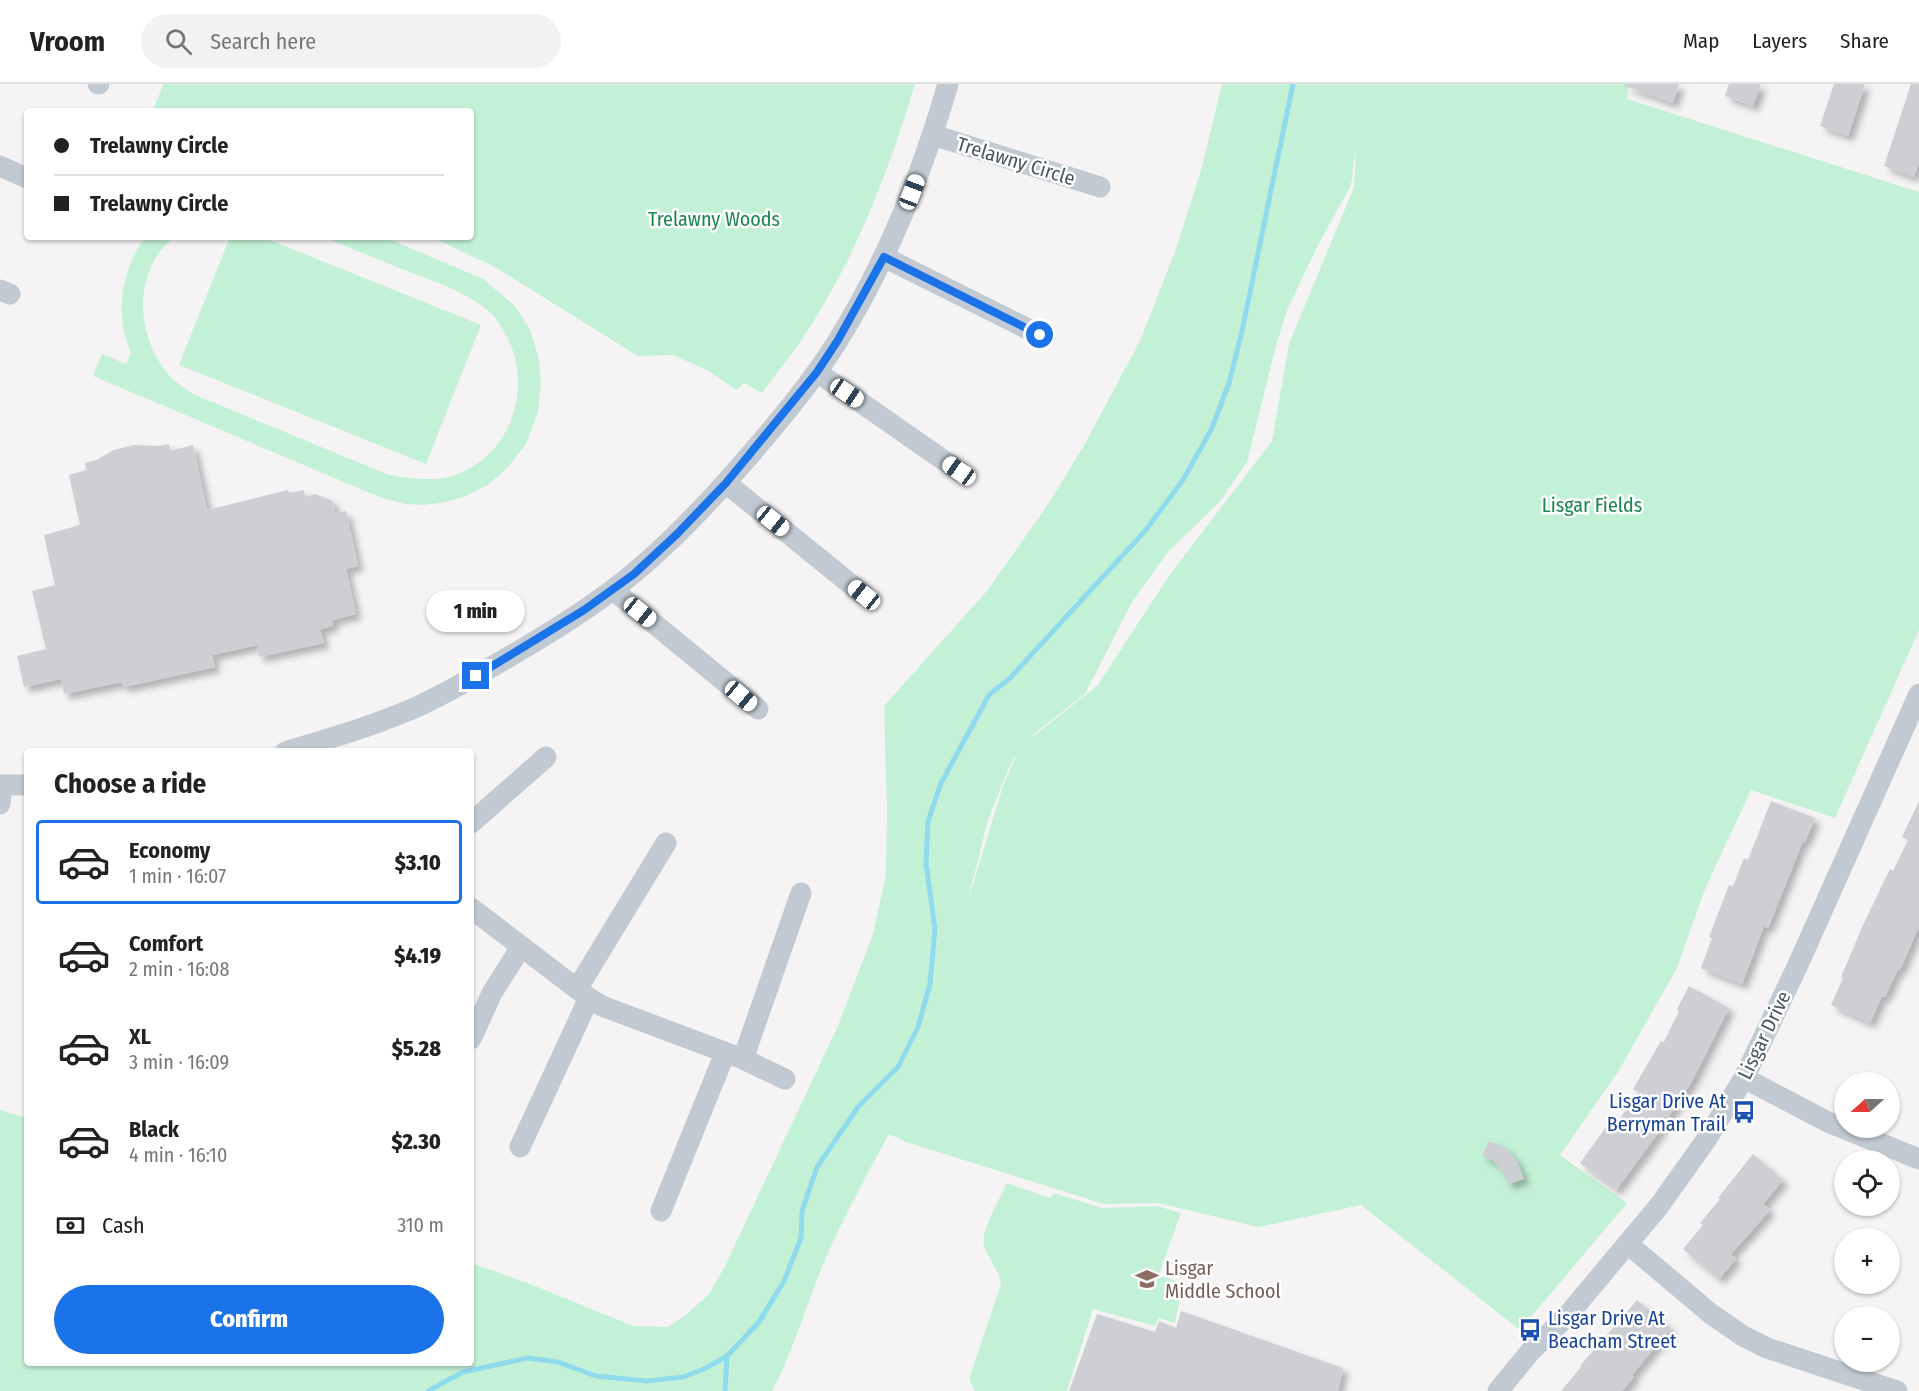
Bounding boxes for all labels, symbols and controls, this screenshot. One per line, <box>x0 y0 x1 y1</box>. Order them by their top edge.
search box <box>141 14 561 68</box>
text: Vroom <box>30 25 105 58</box>
icon: search <box>162 25 195 58</box>
text: Search here <box>210 28 316 55</box>
text: Map <box>1683 28 1719 54</box>
text: Layers <box>1752 28 1807 54</box>
text: Share <box>1840 28 1889 54</box>
text: Trelawny Circle <box>90 132 228 159</box>
street label: Trelawny Circle <box>954 132 1078 190</box>
car <box>897 172 927 212</box>
text: Trelawny Circle <box>90 190 228 217</box>
park label: Trelawny Woods <box>648 207 780 231</box>
route start <box>1026 321 1053 348</box>
car <box>827 375 867 411</box>
car <box>939 453 979 489</box>
park label: Lisgar Fields <box>1542 493 1642 517</box>
car <box>753 503 793 539</box>
car <box>844 577 884 613</box>
callout: 1 min <box>426 589 526 631</box>
car <box>620 594 660 630</box>
text: 1 min <box>454 599 497 623</box>
route end <box>462 662 489 689</box>
car <box>721 678 761 714</box>
text: Choose a ride <box>54 768 206 800</box>
icon: car <box>57 835 111 889</box>
text: Economy <box>129 837 210 864</box>
text: $3.10 <box>395 849 441 876</box>
text: 1 min · 16:07 <box>129 864 226 888</box>
icon: car <box>57 928 111 982</box>
text: Comfort <box>129 930 203 957</box>
text: $4.19 <box>394 942 441 969</box>
text: 2 min · 16:08 <box>129 957 230 981</box>
street label: Lisgar Drive <box>1732 987 1796 1083</box>
icon: car <box>57 1021 111 1075</box>
text: XL <box>129 1023 151 1050</box>
text: $5.28 <box>392 1035 441 1062</box>
text: 3 min · 16:09 <box>129 1050 229 1074</box>
north arrow <box>1834 1072 1900 1138</box>
map controls <box>1834 1072 1900 1372</box>
place label: Lisgar Drive At Berryman Trail <box>1607 1089 1726 1136</box>
bus stop icon: Lisgar Drive At Berryman Trail <box>1731 1099 1757 1125</box>
icon: car <box>57 1114 111 1168</box>
text: Black <box>129 1116 179 1143</box>
text: $2.30 <box>392 1128 441 1155</box>
text: 4 min · 16:10 <box>129 1143 227 1167</box>
button: locate <box>1834 1150 1900 1216</box>
icon: cash <box>54 1209 87 1242</box>
text: Cash <box>102 1212 145 1239</box>
text: 310 m <box>397 1213 444 1237</box>
button: + <box>1834 1228 1900 1294</box>
place label: Lisgar Middle School <box>1165 1256 1281 1303</box>
school or university icon: Lisgar Middle School <box>1134 1266 1160 1292</box>
button: Confirm <box>54 1285 444 1354</box>
place label: Lisgar Drive At Beacham Street <box>1548 1306 1677 1353</box>
button: − <box>1834 1306 1900 1372</box>
bus stop icon: Lisgar Drive At Beacham Street <box>1517 1317 1543 1343</box>

